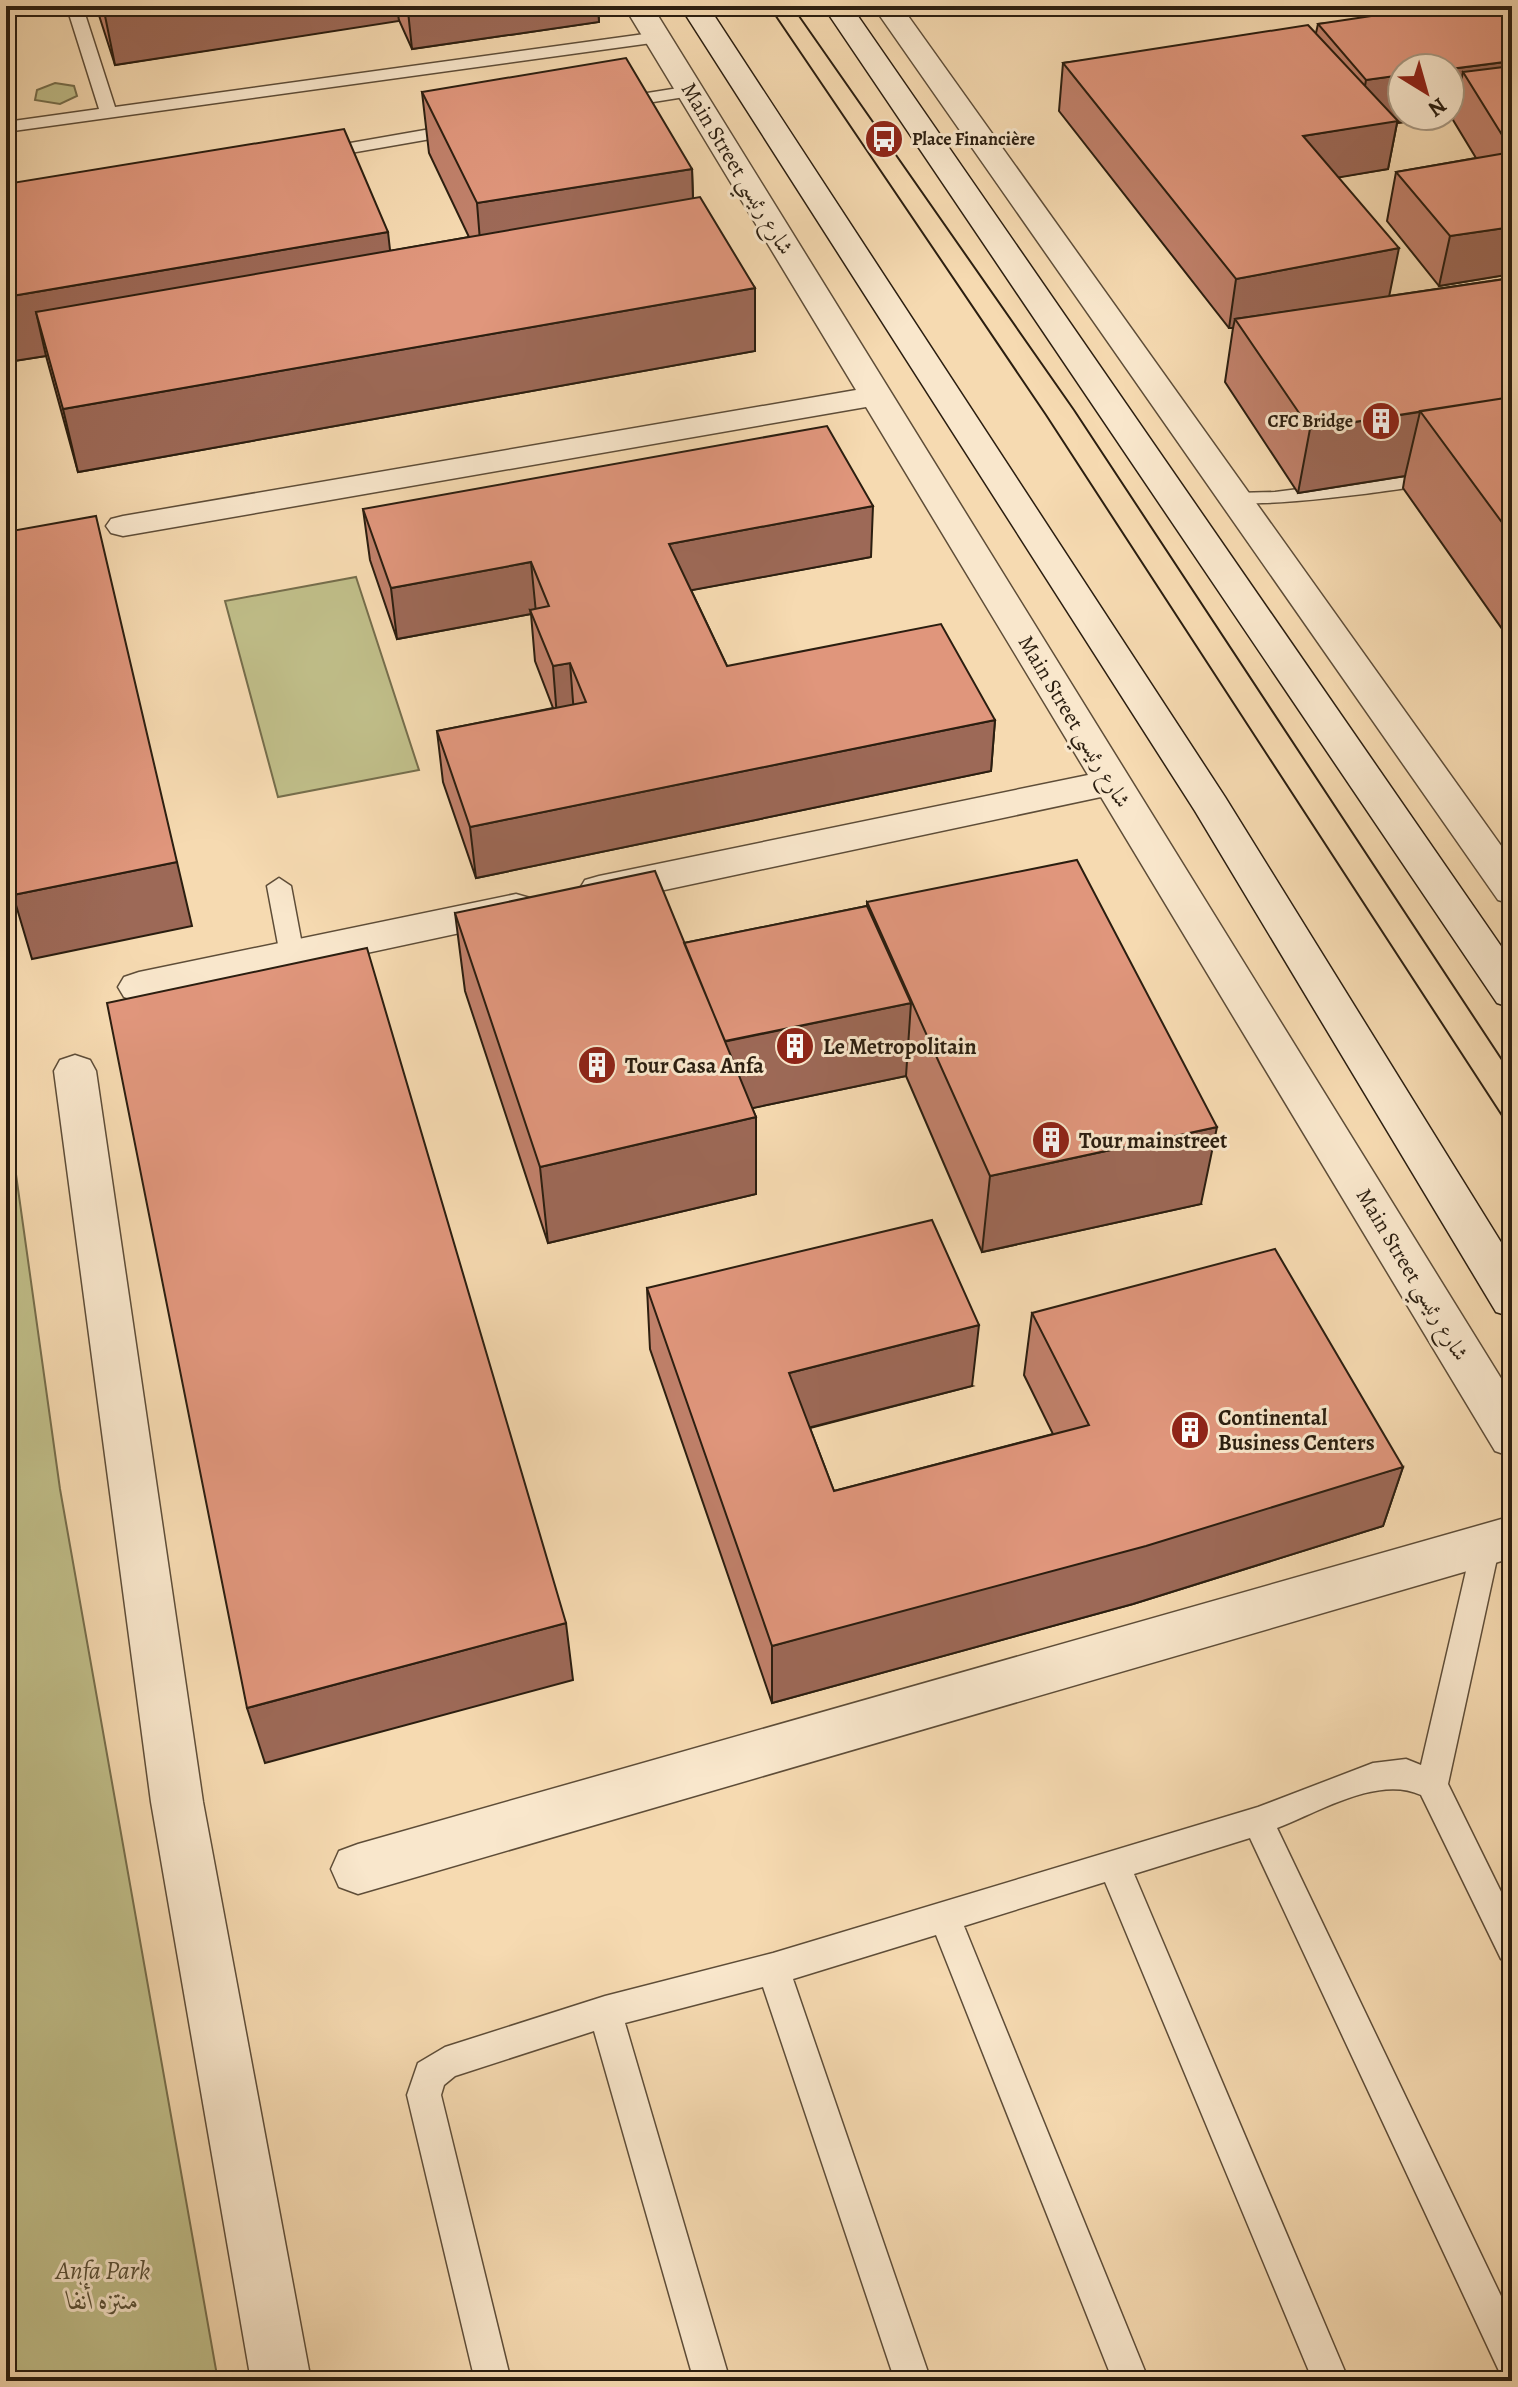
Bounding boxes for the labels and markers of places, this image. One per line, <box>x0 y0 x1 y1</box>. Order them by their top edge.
bus stop icon: Place Financière <box>863 118 905 160</box>
place label: Place Financière <box>912 127 1035 151</box>
building icon: CFC Bridge <box>1360 400 1402 442</box>
place label: CFC Bridge <box>1267 409 1353 433</box>
building icon: Le Metropolitain <box>774 1025 816 1067</box>
place label: Le Metropolitain <box>823 1032 977 1062</box>
building icon: Tour Casa Anfa <box>576 1044 618 1086</box>
place label: Tour Casa Anfa <box>625 1051 764 1081</box>
building icon: Tour mainstreet <box>1030 1119 1072 1161</box>
place label: Tour mainstreet <box>1079 1126 1228 1156</box>
place label: Continental Business Centers <box>1218 1403 1375 1458</box>
building icon: Continental Business Centers <box>1169 1409 1211 1451</box>

